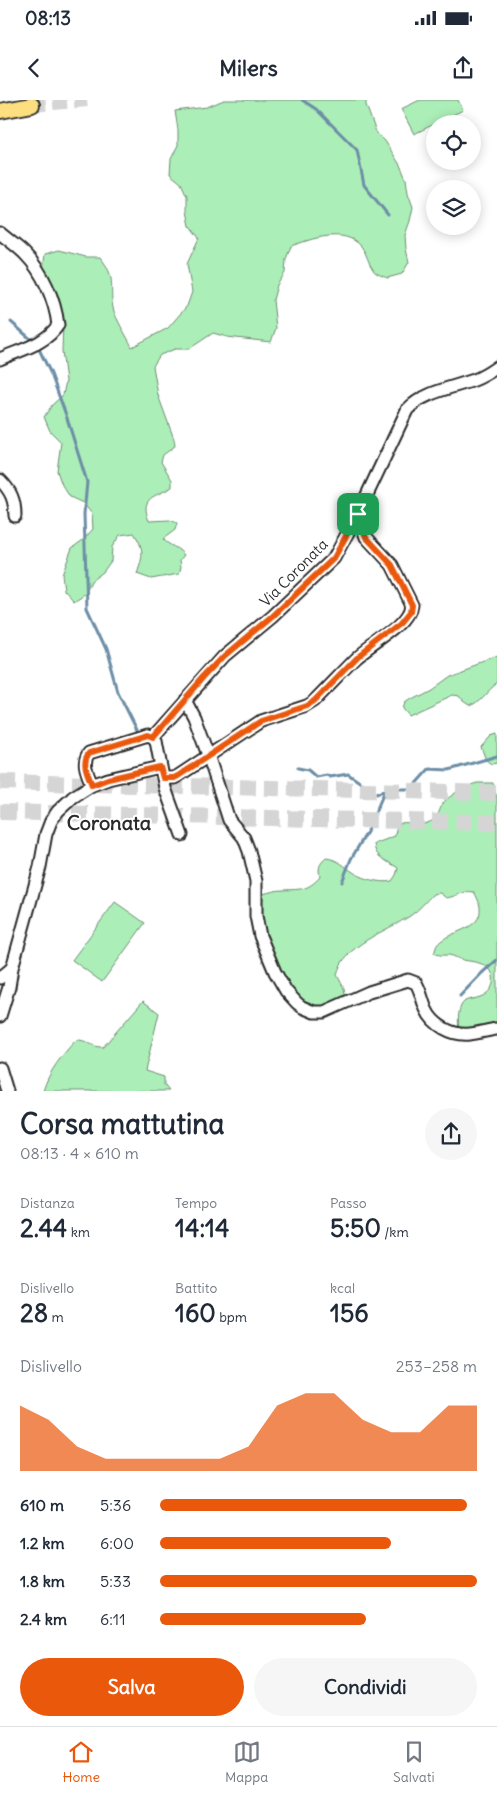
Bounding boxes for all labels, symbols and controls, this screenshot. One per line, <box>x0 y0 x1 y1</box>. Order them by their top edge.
text: 08:13 <box>25 6 71 30</box>
icon: back <box>20 54 48 82</box>
text: Milers <box>219 54 278 82</box>
icon: share <box>449 54 477 82</box>
map controls <box>426 115 481 235</box>
button: locate <box>426 115 481 170</box>
button: layers <box>426 180 481 235</box>
pin <box>337 493 379 535</box>
icon: arrive <box>344 500 372 528</box>
street label: Via Coronata <box>256 534 332 611</box>
district label: Coronata <box>67 810 152 835</box>
text: Corsa mattutina <box>20 1106 224 1142</box>
button: share <box>425 1108 477 1160</box>
text: 08:13 · 4 × 610 m <box>20 1143 139 1163</box>
text: Distanza <box>20 1194 75 1212</box>
text: Tempo <box>175 1194 217 1212</box>
text: Passo <box>330 1194 367 1212</box>
text: 2.44 <box>20 1212 67 1244</box>
text: 14:14 <box>175 1212 229 1244</box>
text: 5:50 <box>330 1212 381 1244</box>
text: km <box>67 1223 90 1241</box>
text: /km <box>381 1223 409 1241</box>
text: Dislivello <box>20 1279 74 1297</box>
text: Battito <box>175 1279 217 1297</box>
text: kcal <box>330 1279 355 1297</box>
text: 28 <box>20 1297 48 1329</box>
text: 160 <box>175 1297 216 1329</box>
text: 156 <box>330 1297 369 1329</box>
text: m <box>48 1308 64 1326</box>
text: bpm <box>216 1308 247 1326</box>
text: Dislivello <box>20 1356 82 1376</box>
text: 253–258 m <box>396 1356 477 1376</box>
text: 610 m <box>20 1495 64 1515</box>
text: 5:36 <box>100 1495 131 1515</box>
text: 1.2 km <box>20 1533 64 1553</box>
text: 6:00 <box>100 1533 134 1553</box>
text: 1.8 km <box>20 1571 65 1591</box>
text: 5:33 <box>100 1571 131 1591</box>
text: 2.4 km <box>20 1609 67 1629</box>
text: 6:11 <box>100 1609 126 1629</box>
button: Salva <box>20 1658 244 1716</box>
button: Condividi <box>254 1658 477 1716</box>
tab: Home <box>62 1738 100 1786</box>
tab: Mappa <box>225 1738 268 1786</box>
tab: Salvati <box>393 1738 435 1786</box>

